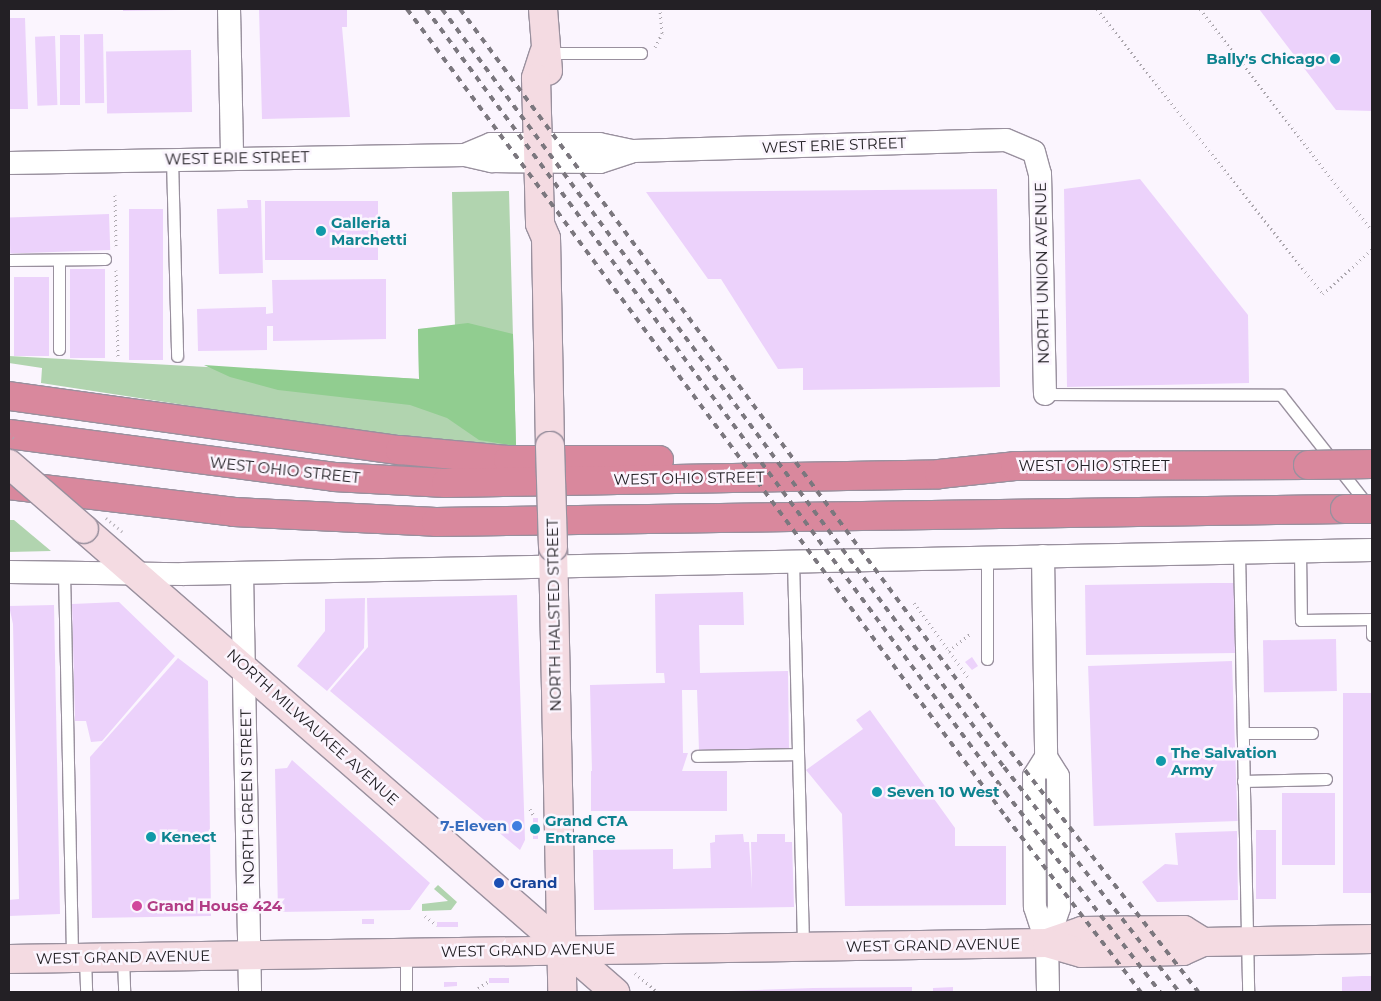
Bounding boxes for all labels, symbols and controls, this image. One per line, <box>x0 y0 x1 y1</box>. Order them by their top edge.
place label: Bally's Chicago <box>1206 50 1325 68</box>
marker: Bally's Chicago <box>1329 53 1341 65</box>
street label: WEST ERIE STREET <box>761 133 907 157</box>
street label: WEST ERIE STREET <box>165 148 309 168</box>
street label: NORTH UNION AVENUE <box>1031 182 1053 364</box>
place label: Galleria Marchetti <box>331 213 407 248</box>
marker: Galleria Marchetti <box>315 225 327 237</box>
street label: WEST OHIO STREET <box>209 453 361 487</box>
street label: WEST OHIO STREET <box>1018 457 1170 475</box>
street label: WEST OHIO STREET <box>613 468 765 488</box>
street label: NORTH HALSTED STREET <box>543 518 565 712</box>
street label: NORTH MILWAUKEE AVENUE <box>223 645 403 809</box>
street label: NORTH GREEN STREET <box>236 709 258 885</box>
place label: The Salvation Army <box>1171 743 1277 778</box>
marker: The Salvation Army <box>1155 755 1167 767</box>
place label: Seven 10 West <box>887 783 1000 801</box>
marker: Seven 10 West <box>871 786 883 798</box>
place label: Grand CTA Entrance <box>545 811 628 846</box>
place label: 7-Eleven <box>440 817 507 835</box>
marker: 7-Eleven <box>511 820 523 832</box>
marker: Grand CTA Entrance <box>529 823 541 835</box>
place label: Kenect <box>161 828 217 846</box>
marker: Kenect <box>145 831 157 843</box>
place label: Grand <box>510 874 558 892</box>
marker: Grand <box>492 876 506 890</box>
place label: Grand House 424 <box>147 897 282 915</box>
marker: Grand House 424 <box>131 900 143 912</box>
street label: WEST GRAND AVENUE <box>846 934 1020 956</box>
street label: WEST GRAND AVENUE <box>441 939 615 961</box>
street label: WEST GRAND AVENUE <box>36 946 210 968</box>

